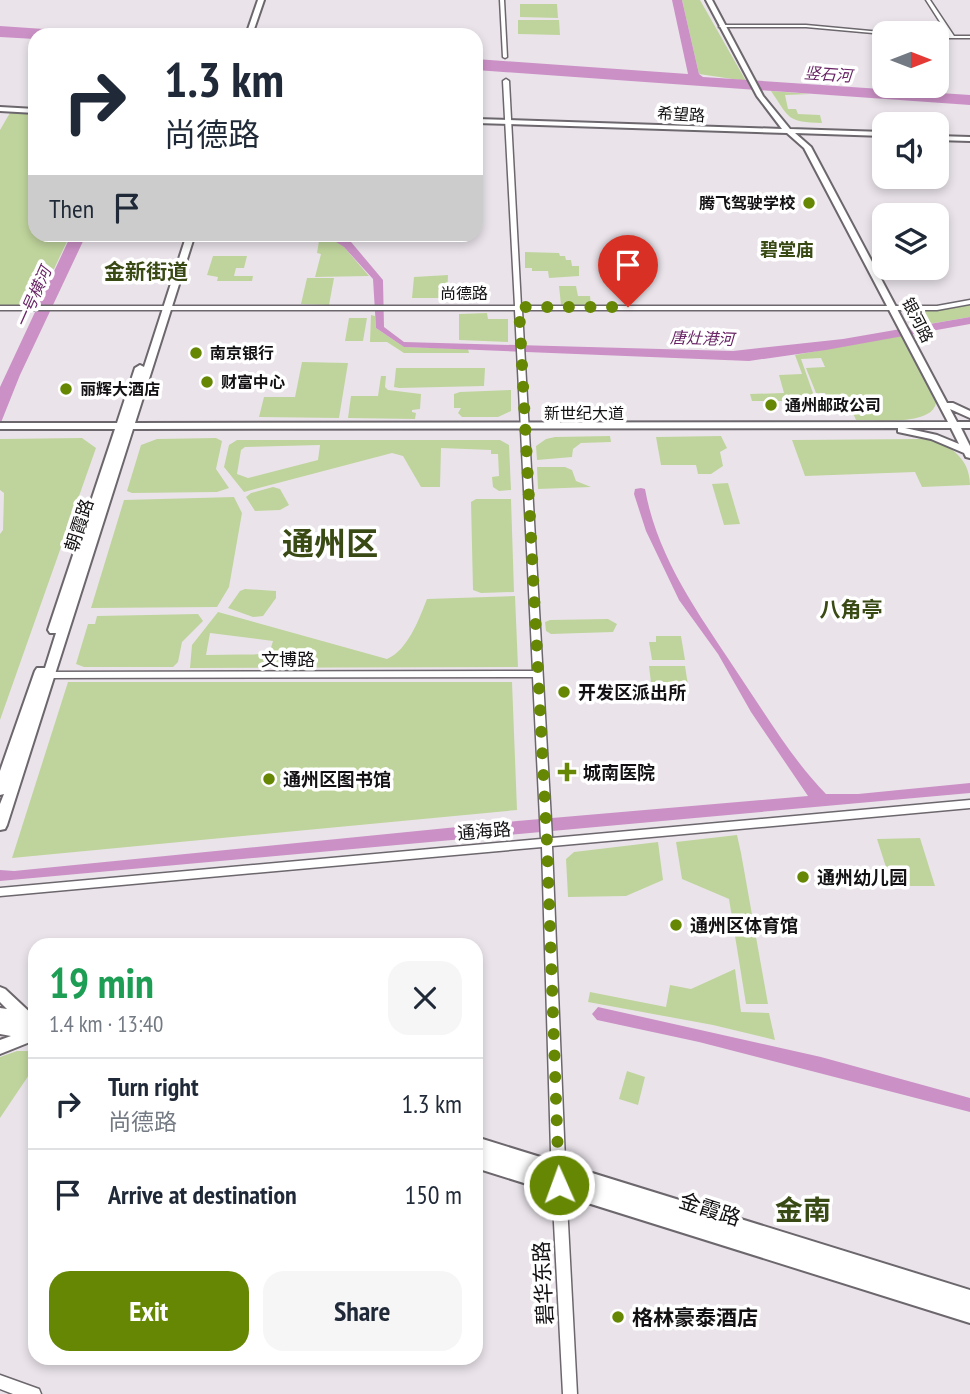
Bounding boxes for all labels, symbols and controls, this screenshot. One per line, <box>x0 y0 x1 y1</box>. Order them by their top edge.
north arrow <box>872 21 948 98</box>
map controls <box>872 21 949 280</box>
text: 1.3 km <box>164 47 284 111</box>
icon: right <box>49 56 140 147</box>
water label: 竖石河 <box>803 62 856 86</box>
street label: 希望路 <box>657 103 705 125</box>
button: sound <box>872 112 949 189</box>
text: 尚德路 <box>164 113 260 155</box>
icon: arrive <box>108 189 146 227</box>
text: Then <box>49 192 94 225</box>
place label: 腾飞驾驶学校 <box>699 193 796 213</box>
marker: 腾飞驾驶学校 <box>801 195 817 211</box>
button: layers <box>872 203 949 280</box>
pin <box>598 235 658 307</box>
district label: 碧堂庙 <box>760 238 814 261</box>
icon: arrive <box>609 246 647 284</box>
district label: 金新街道 <box>104 258 188 285</box>
water label: 一号横河 <box>11 261 56 330</box>
street label: 尚德路 <box>440 283 488 303</box>
street label: 银河路 <box>898 294 938 346</box>
water label: 唐灶港河 <box>670 327 737 349</box>
place label: 南京银行 <box>210 343 274 363</box>
marker: 南京银行 <box>188 345 204 361</box>
place label: 财富中心 <box>221 372 285 392</box>
marker: 财富中心 <box>199 374 215 390</box>
place label: 丽辉大酒店 <box>80 379 160 399</box>
marker: 丽辉大酒店 <box>58 381 74 397</box>
place label: 通州邮政公司 <box>785 395 881 415</box>
marker: 通州邮政公司 <box>763 397 779 413</box>
street label: 新世纪大道 <box>544 403 624 423</box>
street label: 朝霞路 <box>60 496 98 554</box>
district label: 通州区 <box>282 522 378 564</box>
district label: 八角亭 <box>820 596 883 623</box>
street label: 文博路 <box>261 648 315 671</box>
place label: 开发区派出所 <box>578 681 686 704</box>
marker: 开发区派出所 <box>556 684 572 700</box>
place label: 城南医院 <box>583 761 655 784</box>
marker: 城南医院 <box>557 762 577 782</box>
place label: 通州区图书馆 <box>283 768 391 791</box>
marker: 通州区图书馆 <box>261 771 277 787</box>
street label: 通海路 <box>456 817 512 845</box>
place label: 通州幼儿园 <box>817 866 907 889</box>
marker: 通州幼儿园 <box>795 869 811 885</box>
place label: 通州区体育馆 <box>690 914 798 937</box>
marker: 通州区体育馆 <box>668 917 684 933</box>
text: 19 min <box>49 955 154 1010</box>
button: close <box>388 961 462 1035</box>
text: 1.4 km · 13:40 <box>49 1009 163 1038</box>
text: Turn right <box>108 1070 199 1103</box>
icon: right <box>49 1085 87 1123</box>
text: 1.3 km <box>401 1087 462 1120</box>
text: 尚德路 <box>108 1107 177 1136</box>
position arrow <box>522 1148 596 1222</box>
icon: arrive <box>49 1176 87 1214</box>
text: Arrive at destination <box>108 1178 297 1211</box>
text: 150 m <box>404 1178 462 1211</box>
street label: 金霞路 <box>676 1186 744 1232</box>
district label: 金南 <box>775 1191 831 1228</box>
street label: 碧华东路 <box>527 1240 559 1326</box>
button: Exit <box>49 1271 249 1351</box>
button: Share <box>263 1271 462 1351</box>
place label: 格林豪泰酒店 <box>632 1304 758 1331</box>
marker: 格林豪泰酒店 <box>610 1309 626 1325</box>

